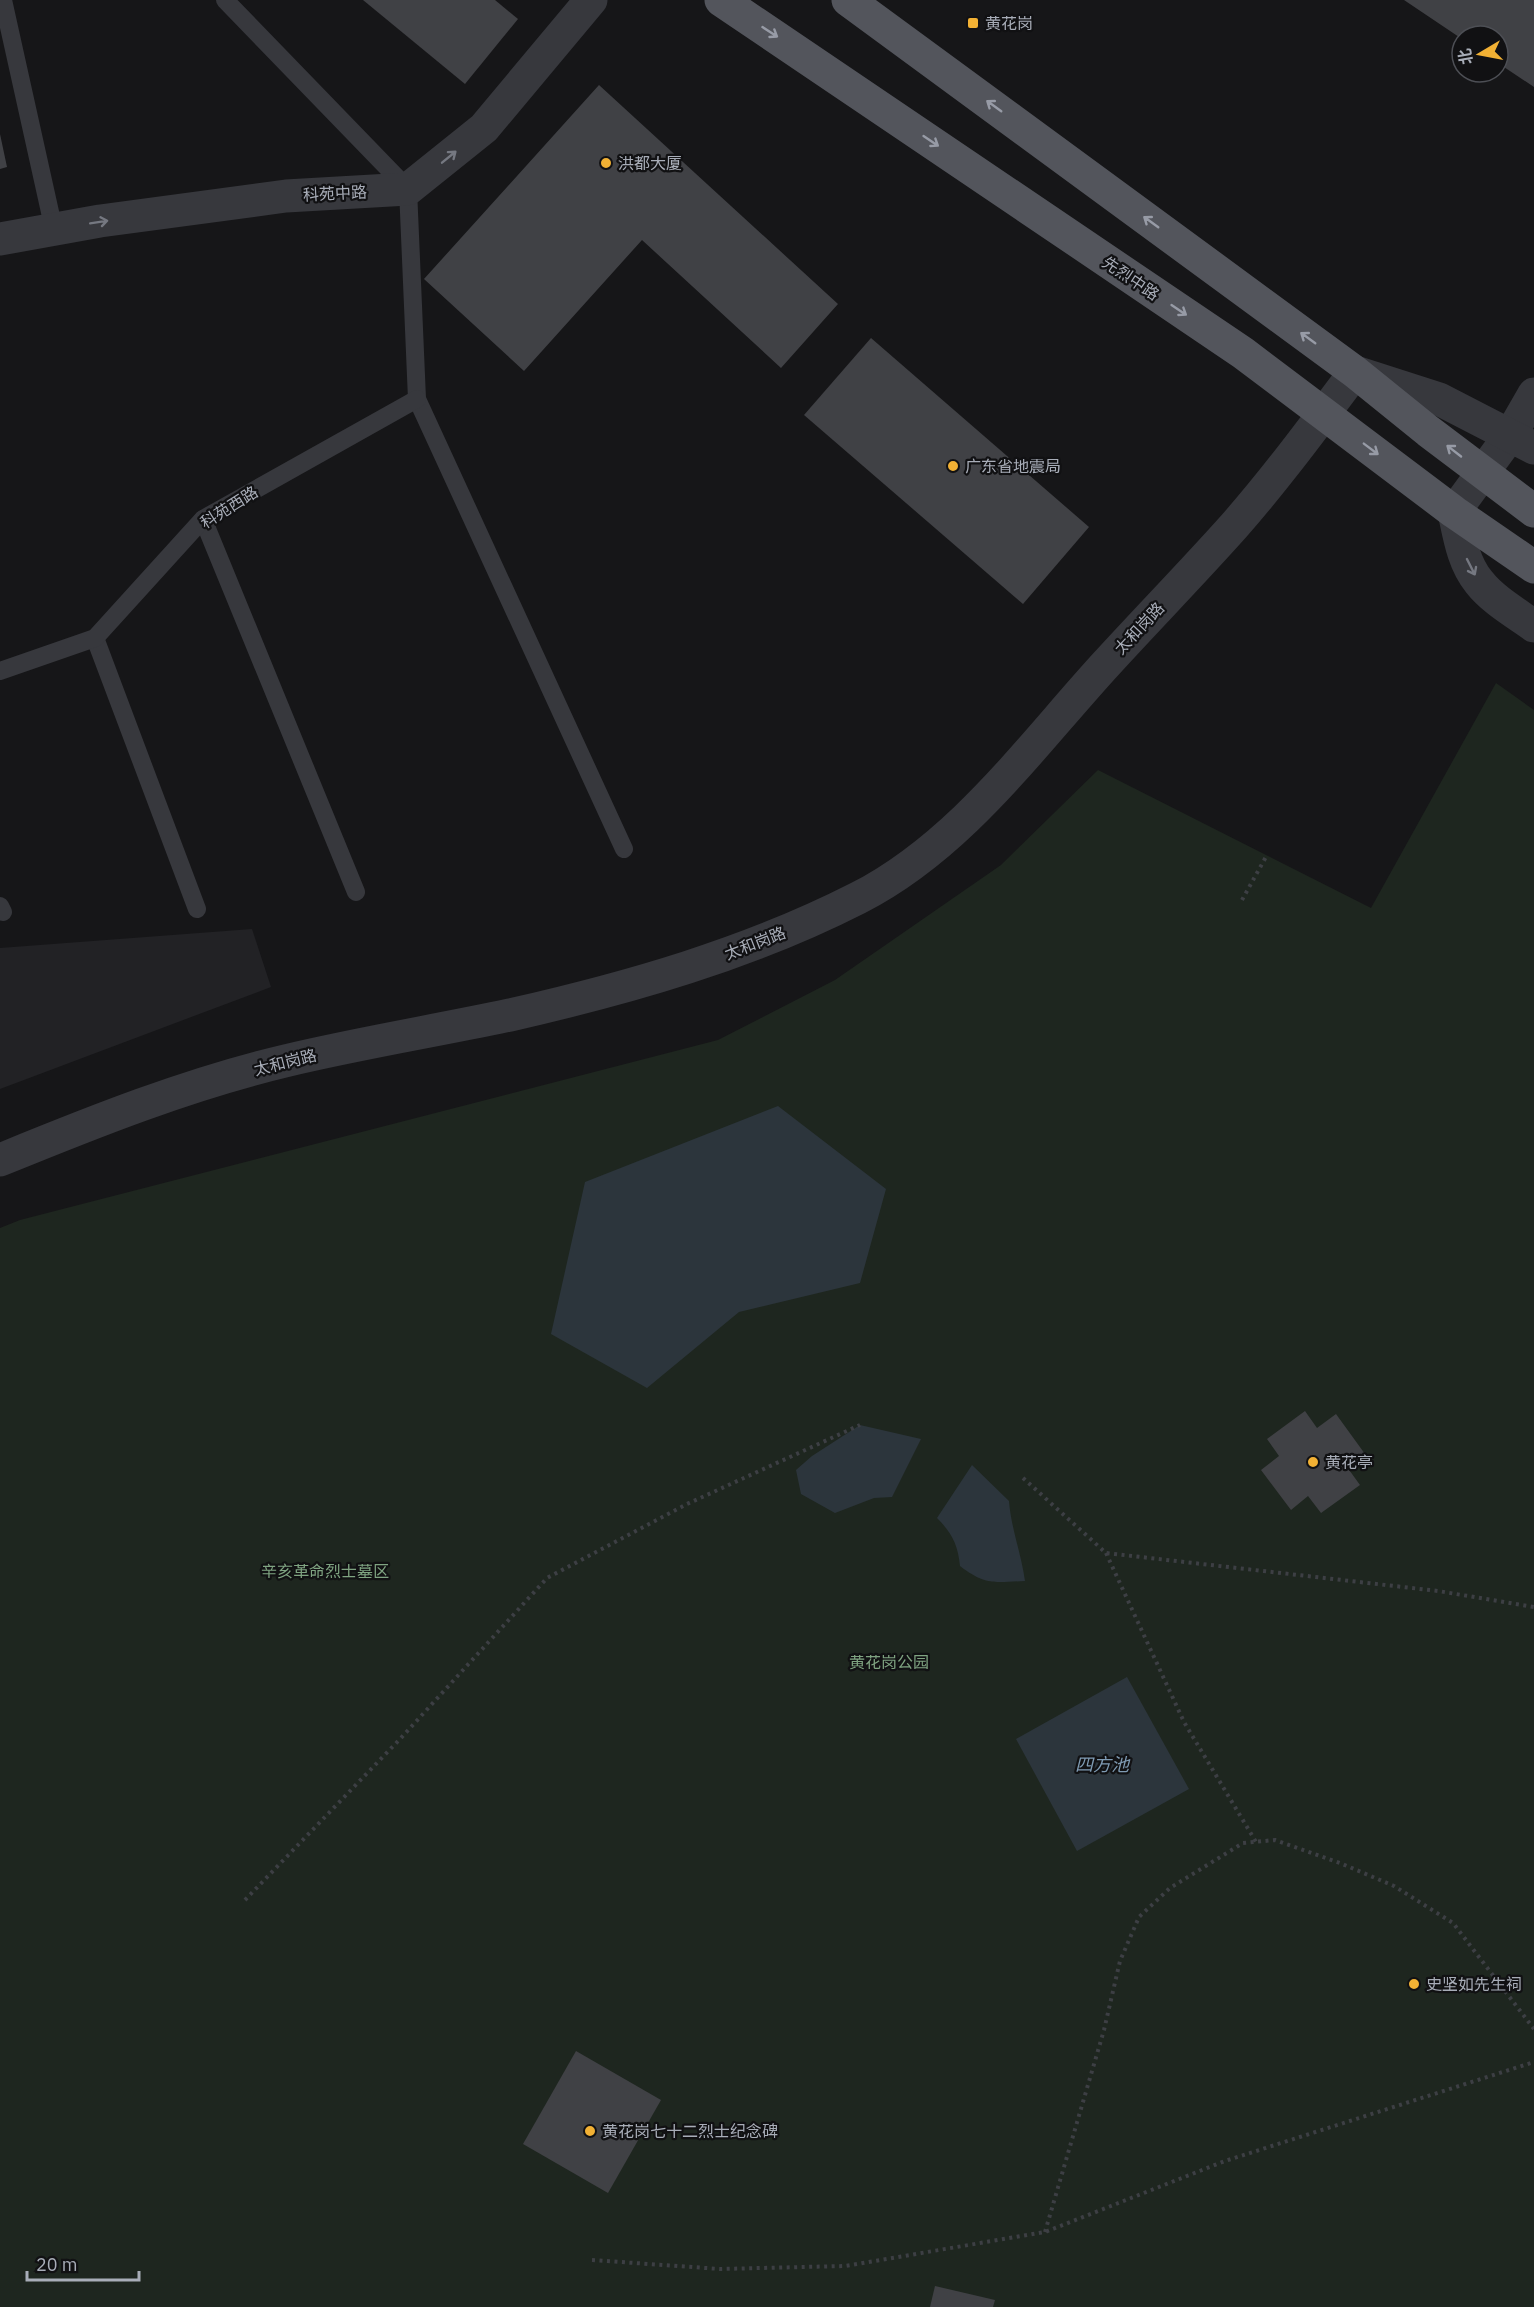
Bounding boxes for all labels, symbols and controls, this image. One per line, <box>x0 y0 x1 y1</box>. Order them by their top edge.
place label: 黄花岗 <box>985 13 1033 33</box>
marker: 黄花岗 <box>966 16 980 30</box>
north arrow <box>1450 24 1510 84</box>
one-way arrow <box>761 26 777 38</box>
text: 北 <box>1454 47 1476 66</box>
one-way arrow <box>987 100 1003 112</box>
one-way arrow <box>923 135 939 147</box>
one-way arrow <box>440 151 456 164</box>
place label: 洪都大厦 <box>618 153 682 173</box>
marker: 洪都大厦 <box>599 156 613 170</box>
street label: 科苑中路 <box>303 181 367 205</box>
one-way arrow <box>1144 215 1160 228</box>
one-way arrow <box>89 216 108 227</box>
street label: 先烈中路 <box>1099 252 1163 304</box>
one-way arrow <box>1171 304 1187 316</box>
one-way arrow <box>1301 331 1317 344</box>
one-way arrow <box>1362 443 1378 455</box>
one-way arrow <box>1446 444 1462 457</box>
place label: 广东省地震局 <box>965 456 1061 476</box>
marker: 广东省地震局 <box>946 459 960 473</box>
street label: 科苑西路 <box>197 482 261 532</box>
one-way arrow <box>1466 558 1477 576</box>
street label: 太和岗路 <box>1110 598 1168 658</box>
street label: 太和岗路 <box>722 922 788 964</box>
street label: 太和岗路 <box>252 1045 318 1079</box>
place label: 黄花亭 <box>1325 1452 1373 1472</box>
marker: 黄花亭 <box>1306 1455 1320 1469</box>
park label: 辛亥革命烈士墓区 <box>261 1561 389 1581</box>
park label: 黄花岗公园 <box>849 1652 929 1672</box>
water label: 四方池 <box>1075 1753 1131 1776</box>
place label: 史坚如先生祠 <box>1426 1974 1522 1994</box>
marker: 史坚如先生祠 <box>1407 1977 1421 1991</box>
place label: 黄花岗七十二烈士纪念碑 <box>602 2121 778 2141</box>
marker: 黄花岗七十二烈士纪念碑 <box>583 2124 597 2138</box>
scale bar <box>27 2244 140 2282</box>
text: 20 m <box>36 2253 78 2276</box>

